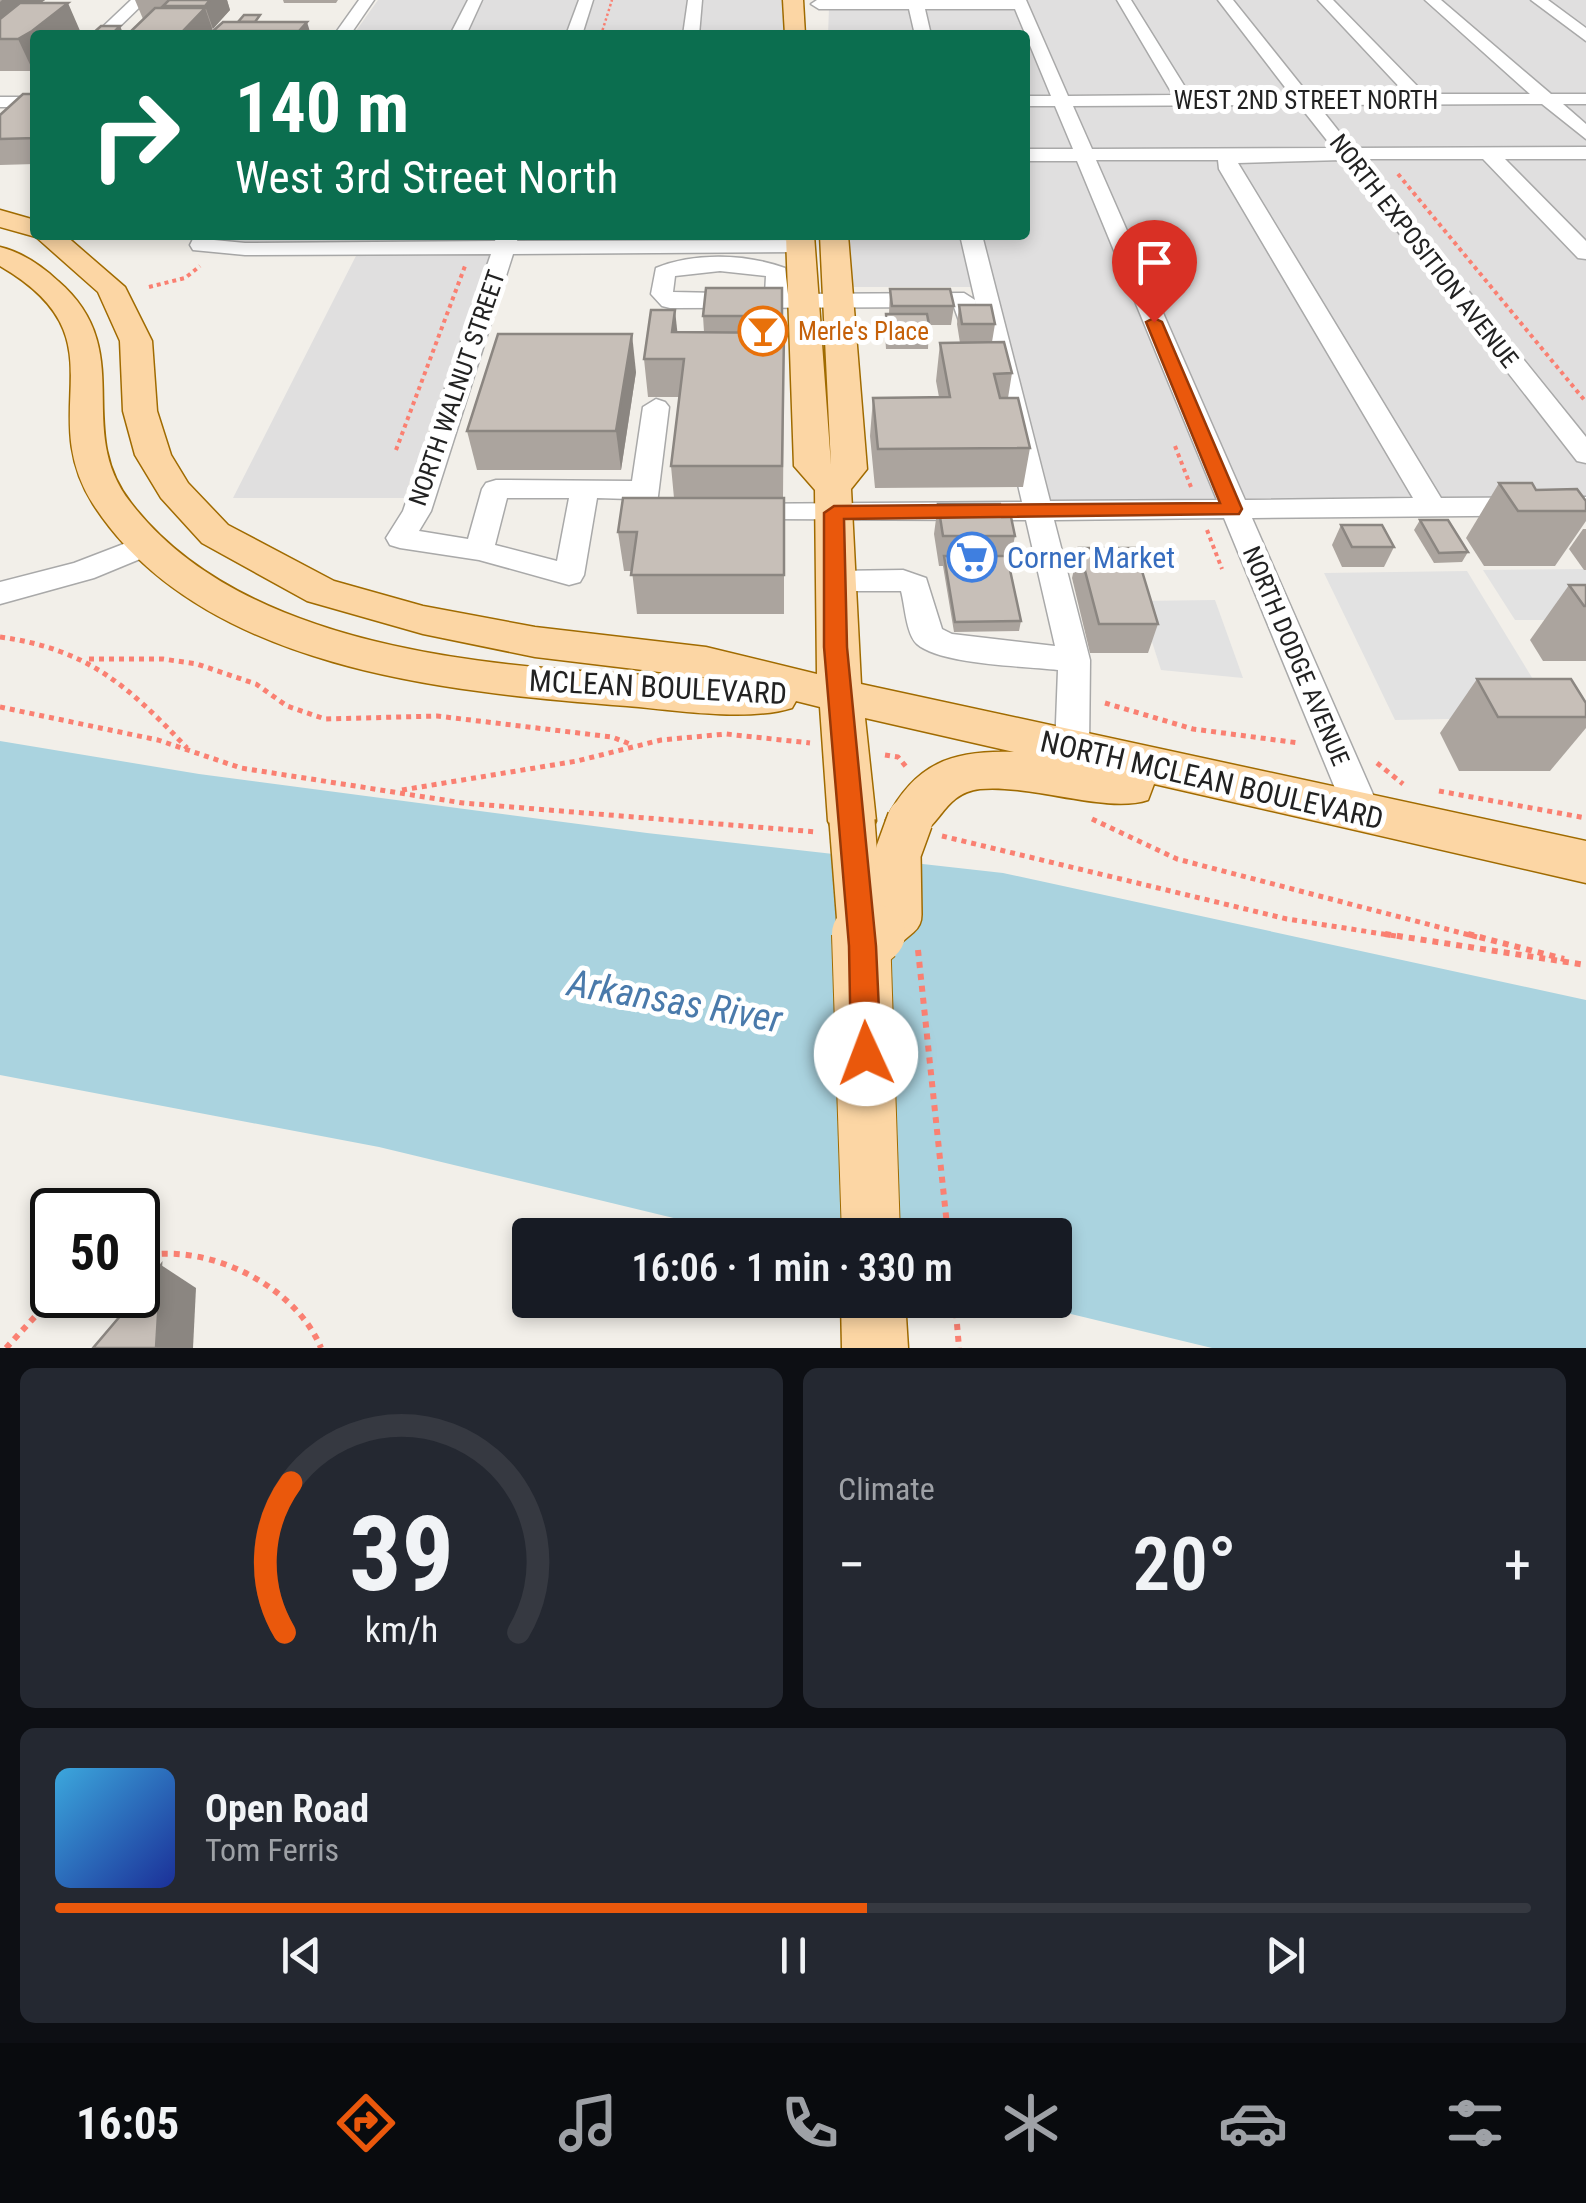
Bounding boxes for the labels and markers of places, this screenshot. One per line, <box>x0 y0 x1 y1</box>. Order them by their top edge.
pin <box>1112 220 1197 323</box>
bar icon: Merle's Place <box>737 305 789 357</box>
place label: Merle's Place <box>798 317 929 346</box>
supermarket icon: Corner Market <box>946 531 998 583</box>
place label: Corner Market <box>1007 540 1175 575</box>

